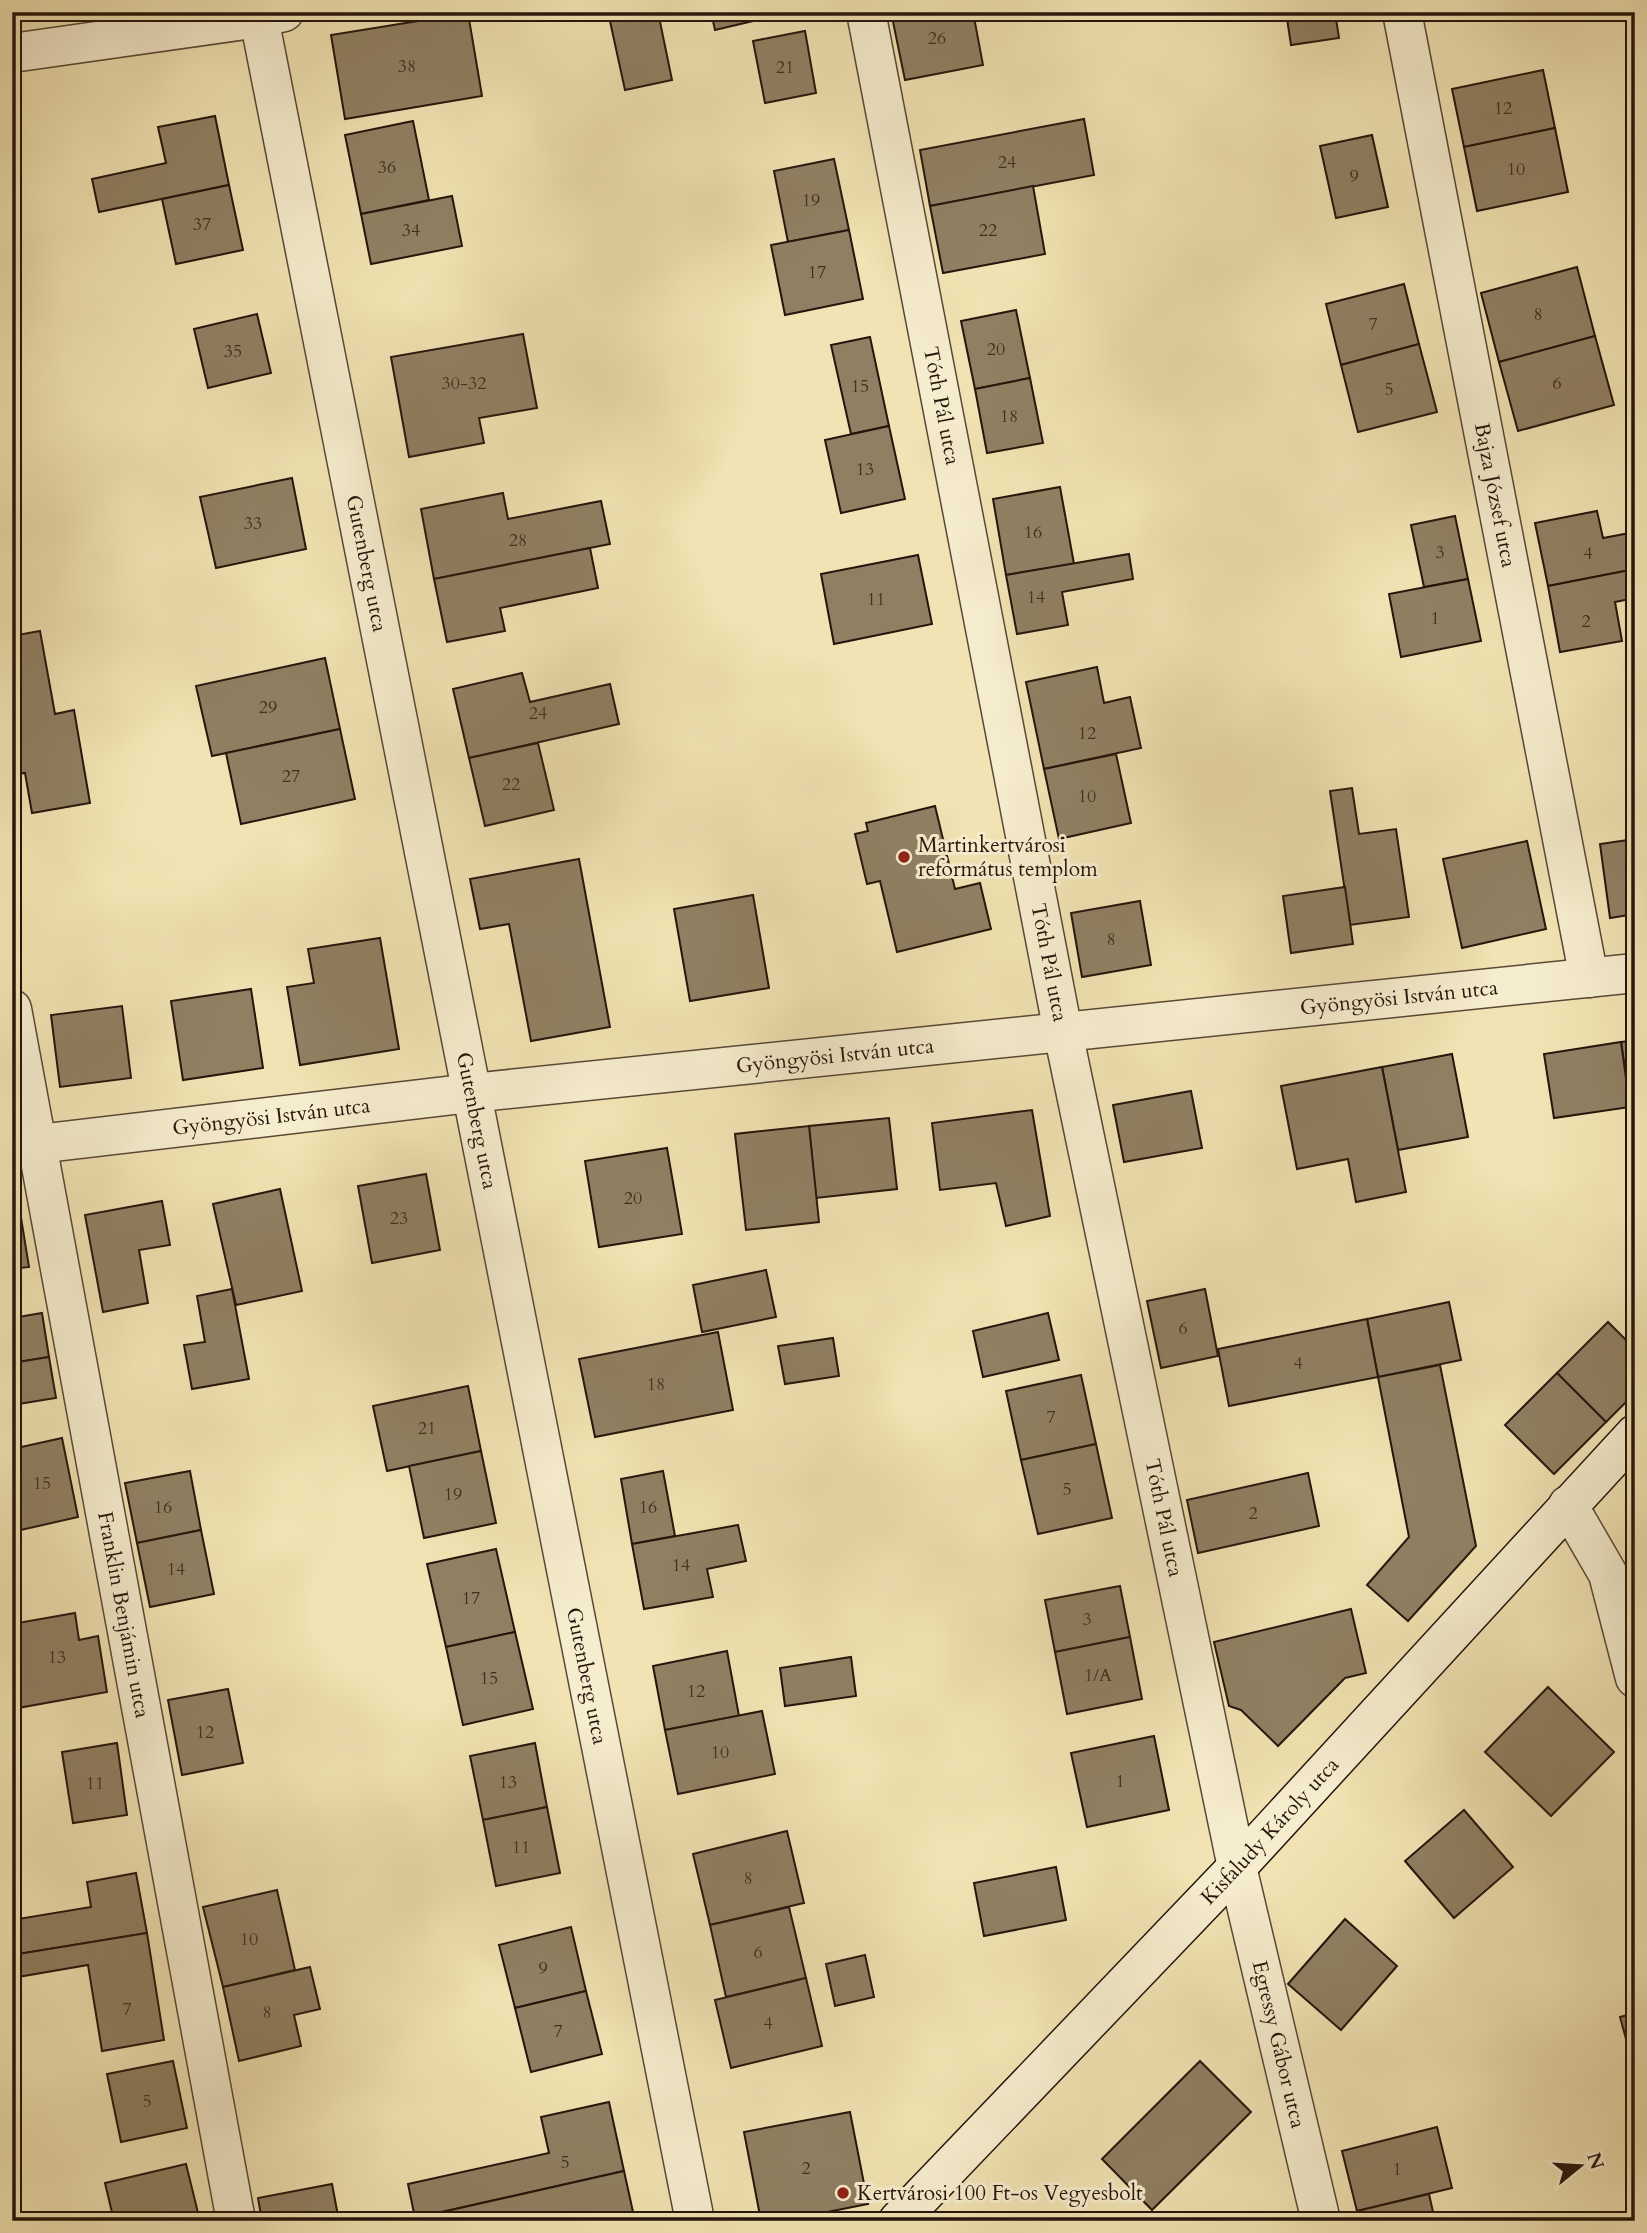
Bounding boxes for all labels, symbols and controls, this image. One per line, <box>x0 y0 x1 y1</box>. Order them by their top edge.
house number: 26 <box>928 26 946 51</box>
house number: 38 <box>398 54 416 79</box>
house number: 21 <box>776 55 794 80</box>
house number: 12 <box>1494 96 1512 121</box>
house number: 24 <box>998 150 1016 175</box>
house number: 36 <box>378 155 396 180</box>
house number: 10 <box>1507 157 1525 182</box>
house number: 9 <box>1349 164 1359 189</box>
house number: 19 <box>802 188 820 213</box>
house number: 37 <box>193 212 211 237</box>
house number: 34 <box>402 218 420 243</box>
house number: 22 <box>979 218 997 243</box>
house number: 17 <box>808 260 826 285</box>
house number: 8 <box>1533 302 1543 327</box>
house number: 7 <box>1368 312 1378 337</box>
house number: 20 <box>987 337 1005 362</box>
house number: 35 <box>224 339 242 364</box>
street label: Tóth Pál utca <box>916 344 967 467</box>
house number: 30-32 <box>442 371 486 396</box>
house number: 6 <box>1552 371 1562 396</box>
house number: 15 <box>851 374 869 399</box>
house number: 5 <box>1384 377 1394 402</box>
house number: 18 <box>1000 404 1018 429</box>
street label: Bajza József utca <box>1467 420 1523 570</box>
house number: 13 <box>856 457 874 482</box>
street label: Gutenberg utca <box>339 493 394 635</box>
house number: 33 <box>244 511 262 536</box>
house number: 16 <box>1024 520 1042 545</box>
house number: 28 <box>509 528 527 553</box>
house number: 3 <box>1435 540 1445 565</box>
house number: 4 <box>1583 541 1593 566</box>
house number: 14 <box>1027 585 1045 610</box>
house number: 11 <box>867 587 885 612</box>
house number: 1 <box>1430 606 1440 631</box>
house number: 2 <box>1581 609 1591 634</box>
house number: 29 <box>259 695 277 720</box>
house number: 24 <box>529 701 547 726</box>
house number: 12 <box>1078 721 1096 746</box>
house number: 27 <box>282 764 300 789</box>
house number: 22 <box>502 772 520 797</box>
house number: 10 <box>1078 784 1096 809</box>
place label: Martinkertvárosi református templom <box>918 831 1098 884</box>
marker: Martinkertvárosi református templom <box>896 849 912 865</box>
street label: Tóth Pál utca <box>1023 901 1075 1024</box>
house number: 8 <box>1106 927 1116 952</box>
street label: Gyöngyösi István utca <box>1299 973 1499 1022</box>
street label: Gyöngyösi István utca <box>735 1031 935 1081</box>
street label: Gutenberg utca <box>449 1050 504 1192</box>
street label: Gyöngyösi István utca <box>171 1091 372 1143</box>
house number: 20 <box>624 1186 642 1211</box>
house number: 23 <box>390 1206 408 1231</box>
house number: 6 <box>1178 1316 1188 1341</box>
house number: 4 <box>1293 1351 1303 1376</box>
house number: 18 <box>647 1372 665 1397</box>
house number: 7 <box>1046 1405 1056 1430</box>
house number: 21 <box>418 1416 436 1441</box>
street label: Tóth Pál utca <box>1137 1456 1190 1579</box>
house number: 15 <box>33 1471 51 1496</box>
house number: 5 <box>1062 1477 1072 1502</box>
house number: 19 <box>444 1482 462 1507</box>
house number: 16 <box>154 1495 172 1520</box>
house number: 16 <box>639 1495 657 1520</box>
house number: 2 <box>1248 1501 1258 1526</box>
street label: Franklin Benjámin utca <box>90 1509 157 1721</box>
house number: 14 <box>672 1553 690 1578</box>
house number: 14 <box>167 1557 185 1582</box>
house number: 17 <box>462 1586 480 1611</box>
street label: Gutenberg utca <box>559 1605 614 1747</box>
house number: 3 <box>1082 1607 1092 1632</box>
house number: 13 <box>48 1645 66 1670</box>
house number: 1/A <box>1084 1663 1112 1688</box>
house number: 15 <box>480 1666 498 1691</box>
house number: 12 <box>687 1679 705 1704</box>
house number: 12 <box>196 1720 214 1745</box>
house number: 10 <box>711 1740 729 1765</box>
street label: Kisfaludy Károly utca <box>1194 1751 1346 1911</box>
house number: 1 <box>1115 1769 1125 1794</box>
house number: 13 <box>499 1770 517 1795</box>
house number: 11 <box>86 1771 104 1796</box>
house number: 11 <box>512 1835 530 1860</box>
house number: 8 <box>743 1866 753 1891</box>
house number: 10 <box>240 1927 258 1952</box>
house number: 6 <box>753 1940 763 1965</box>
house number: 9 <box>538 1956 548 1981</box>
street label: Egressy Gábor utca <box>1245 1958 1312 2131</box>
house number: 7 <box>122 1997 132 2022</box>
house number: 8 <box>262 2000 272 2025</box>
house number: 4 <box>763 2011 773 2036</box>
house number: 7 <box>553 2019 563 2044</box>
house number: 5 <box>142 2089 152 2114</box>
north arrow <box>1546 2132 1616 2202</box>
text: N <box>1580 2149 1610 2173</box>
house number: 5 <box>560 2150 570 2175</box>
house number: 2 <box>801 2156 811 2181</box>
house number: 1 <box>1392 2157 1402 2182</box>
place label: Kertvárosi 100 Ft-os Vegyesbolt <box>857 2179 1143 2208</box>
marker: Kertvárosi 100 Ft-os Vegyesbolt <box>835 2185 851 2201</box>

